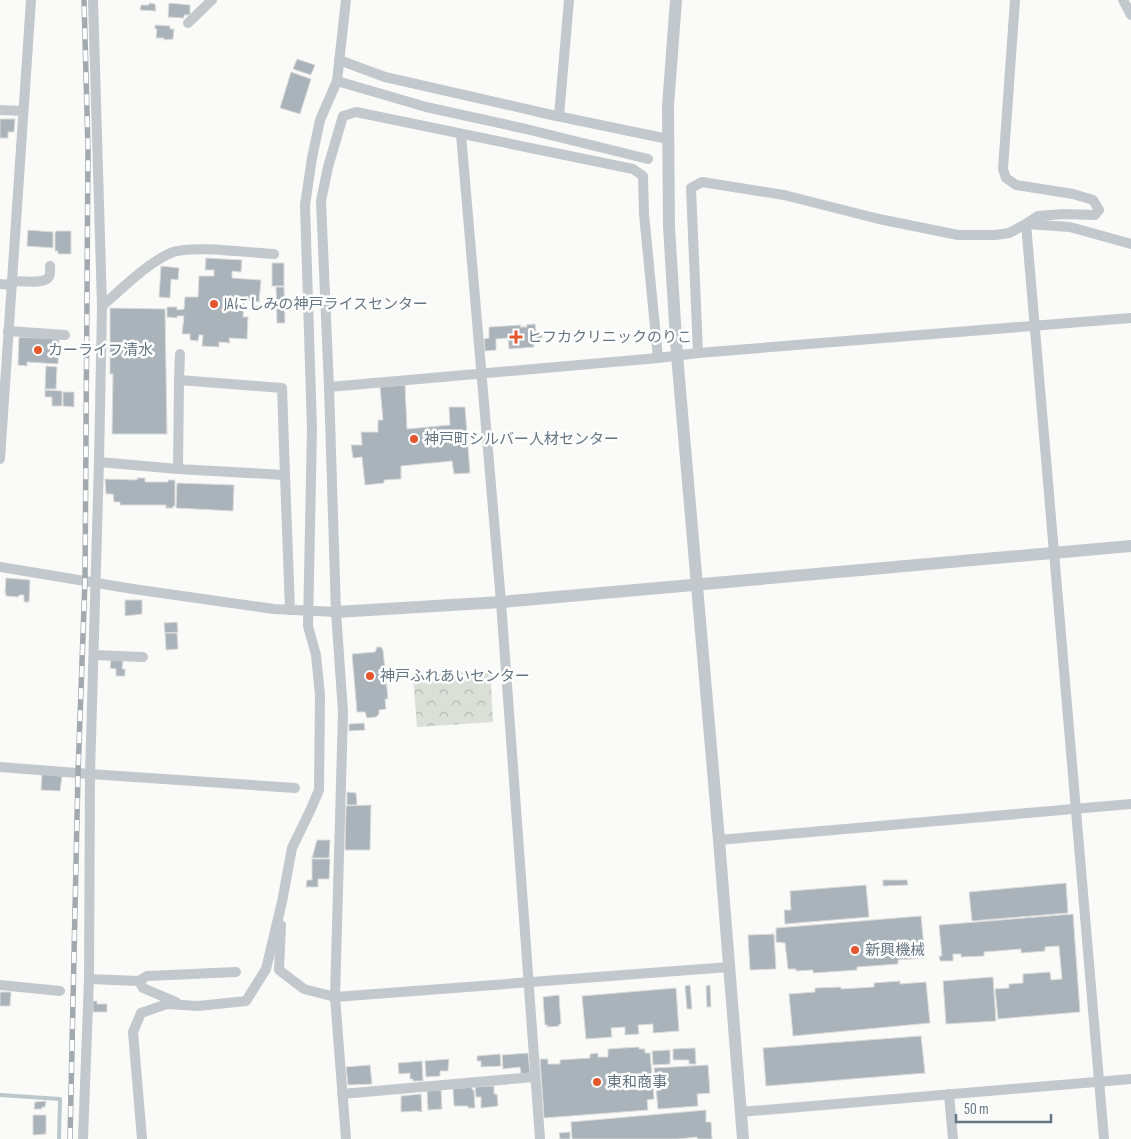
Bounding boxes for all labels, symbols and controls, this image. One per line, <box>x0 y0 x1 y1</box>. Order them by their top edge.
place label: JAにしみの神戸ライスセンター <box>223 295 428 314</box>
marker: JAにしみの神戸ライスセンター <box>208 298 220 310</box>
place label: ヒフカクリニックのりこ <box>527 328 692 347</box>
marker: ヒフカクリニックのりこ <box>509 330 523 344</box>
place label: カーライフ清水 <box>48 341 153 360</box>
marker: カーライフ清水 <box>32 344 44 356</box>
place label: 神戸町シルバー人材センター <box>424 430 619 449</box>
marker: 神戸町シルバー人材センター <box>408 433 420 445</box>
place label: 神戸ふれあいセンター <box>380 667 530 686</box>
marker: 神戸ふれあいセンター <box>364 670 376 682</box>
place label: 新興機械 <box>865 941 925 960</box>
marker: 新興機械 <box>849 944 861 956</box>
place label: 東和商事 <box>607 1073 667 1092</box>
marker: 東和商事 <box>591 1076 603 1088</box>
scale bar <box>956 1092 1051 1124</box>
text: 50 m <box>964 1100 989 1119</box>

